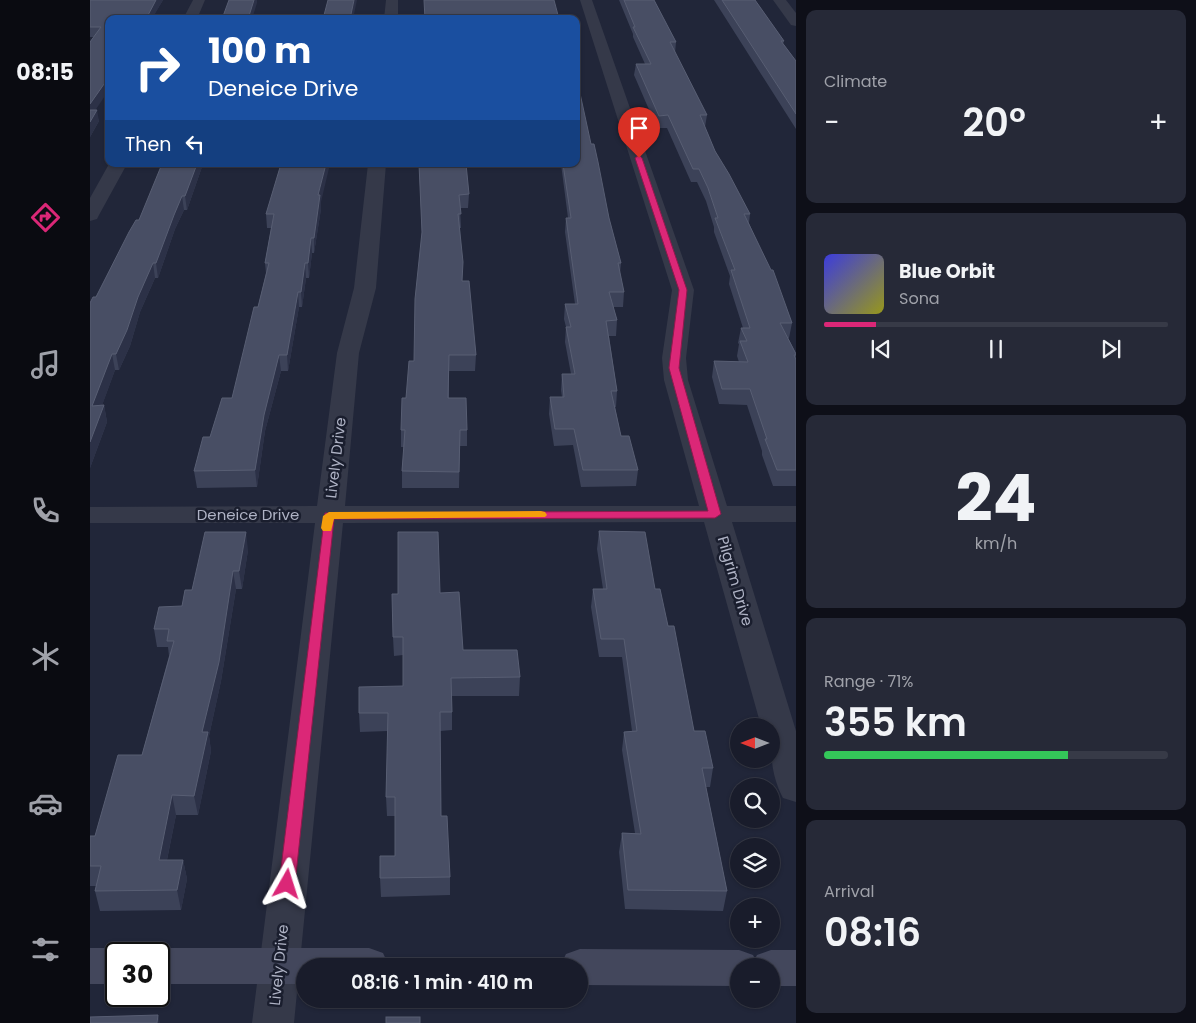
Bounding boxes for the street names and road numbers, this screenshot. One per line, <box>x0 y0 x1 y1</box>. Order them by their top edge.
street label: Lively Drive <box>320 416 351 500</box>
street label: Deneice Drive <box>197 504 299 525</box>
street label: Pilgrim Drive <box>713 533 758 628</box>
street label: Lively Drive <box>264 923 293 1007</box>

